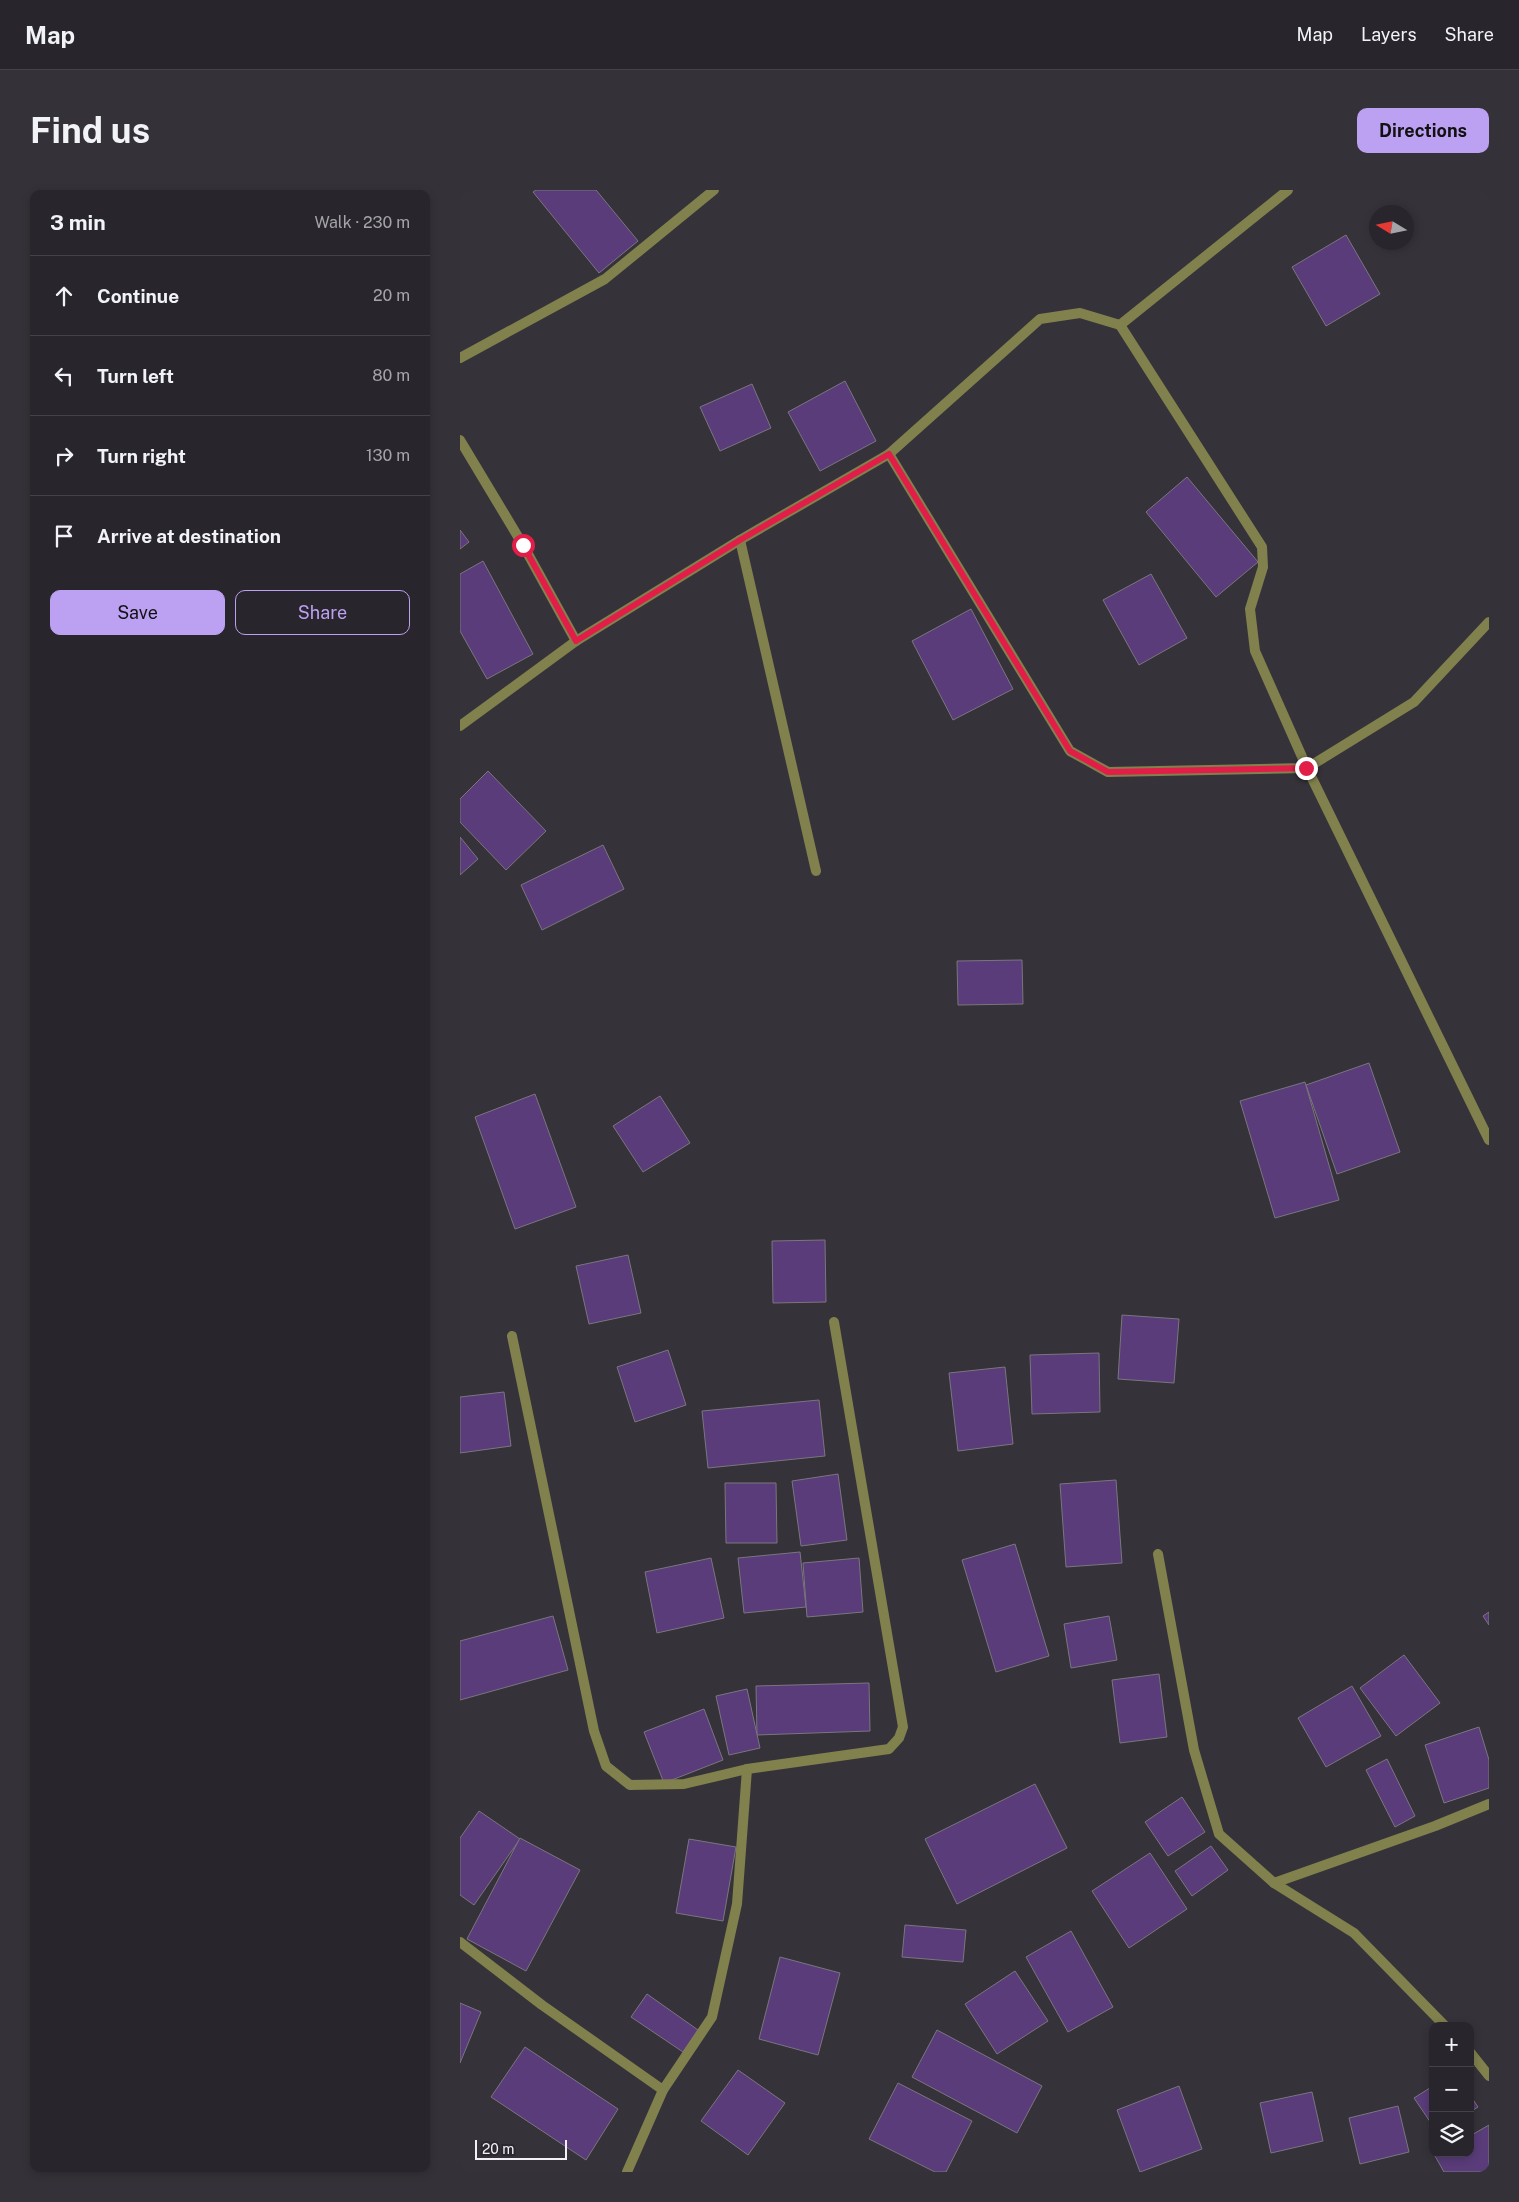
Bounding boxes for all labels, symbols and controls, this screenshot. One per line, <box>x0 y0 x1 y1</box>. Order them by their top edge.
text: Map <box>25 21 75 49</box>
text: Map <box>1297 24 1333 45</box>
text: Layers <box>1361 24 1417 45</box>
text: Share <box>1445 24 1494 45</box>
button: Directions <box>1357 108 1489 153</box>
text: Find us <box>30 110 150 151</box>
north arrow <box>1369 205 1414 250</box>
text: 3 min <box>50 210 106 235</box>
text: Walk · 230 m <box>314 213 410 232</box>
icon: ahead <box>50 282 78 310</box>
text: Continue <box>97 285 179 307</box>
text: 20 m <box>373 286 410 305</box>
icon: left <box>50 362 78 390</box>
text: Turn left <box>97 365 174 387</box>
text: 80 m <box>372 366 410 385</box>
icon: right <box>50 442 78 470</box>
text: Turn right <box>97 445 186 467</box>
text: 130 m <box>366 446 410 465</box>
icon: arrive <box>50 522 78 550</box>
text: Arrive at destination <box>97 525 281 547</box>
route start <box>512 534 535 557</box>
button: Save <box>50 590 225 635</box>
button: Share <box>235 590 410 635</box>
route end <box>1295 757 1318 780</box>
map controls <box>1429 2022 1474 2157</box>
button: + <box>1429 2022 1474 2067</box>
button: − <box>1429 2067 1474 2112</box>
button: layers <box>1429 2112 1474 2157</box>
scale bar <box>475 2137 568 2160</box>
text: 20 m <box>482 2141 514 2157</box>

